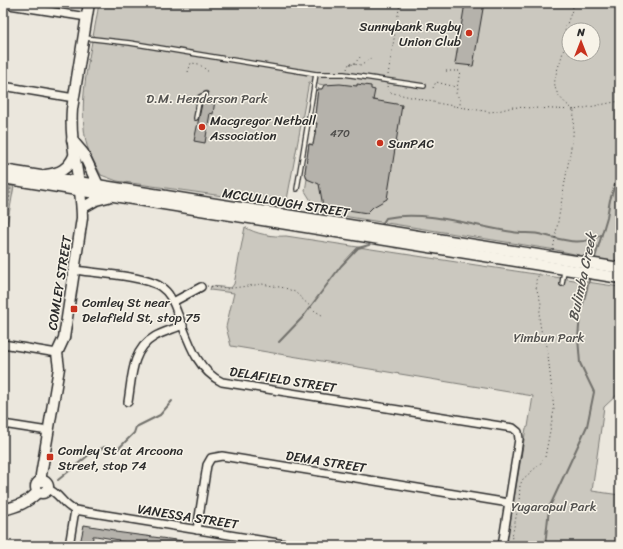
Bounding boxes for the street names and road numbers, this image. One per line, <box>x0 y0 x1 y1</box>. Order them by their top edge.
street label: MCCULLOUGH STREET <box>221 181 352 224</box>
street label: COMLEY STREET <box>41 233 78 332</box>
street label: DELAFIELD STREET <box>228 360 340 400</box>
street label: DEMA STREET <box>284 444 369 479</box>
street label: VANESSA STREET <box>136 497 241 536</box>

